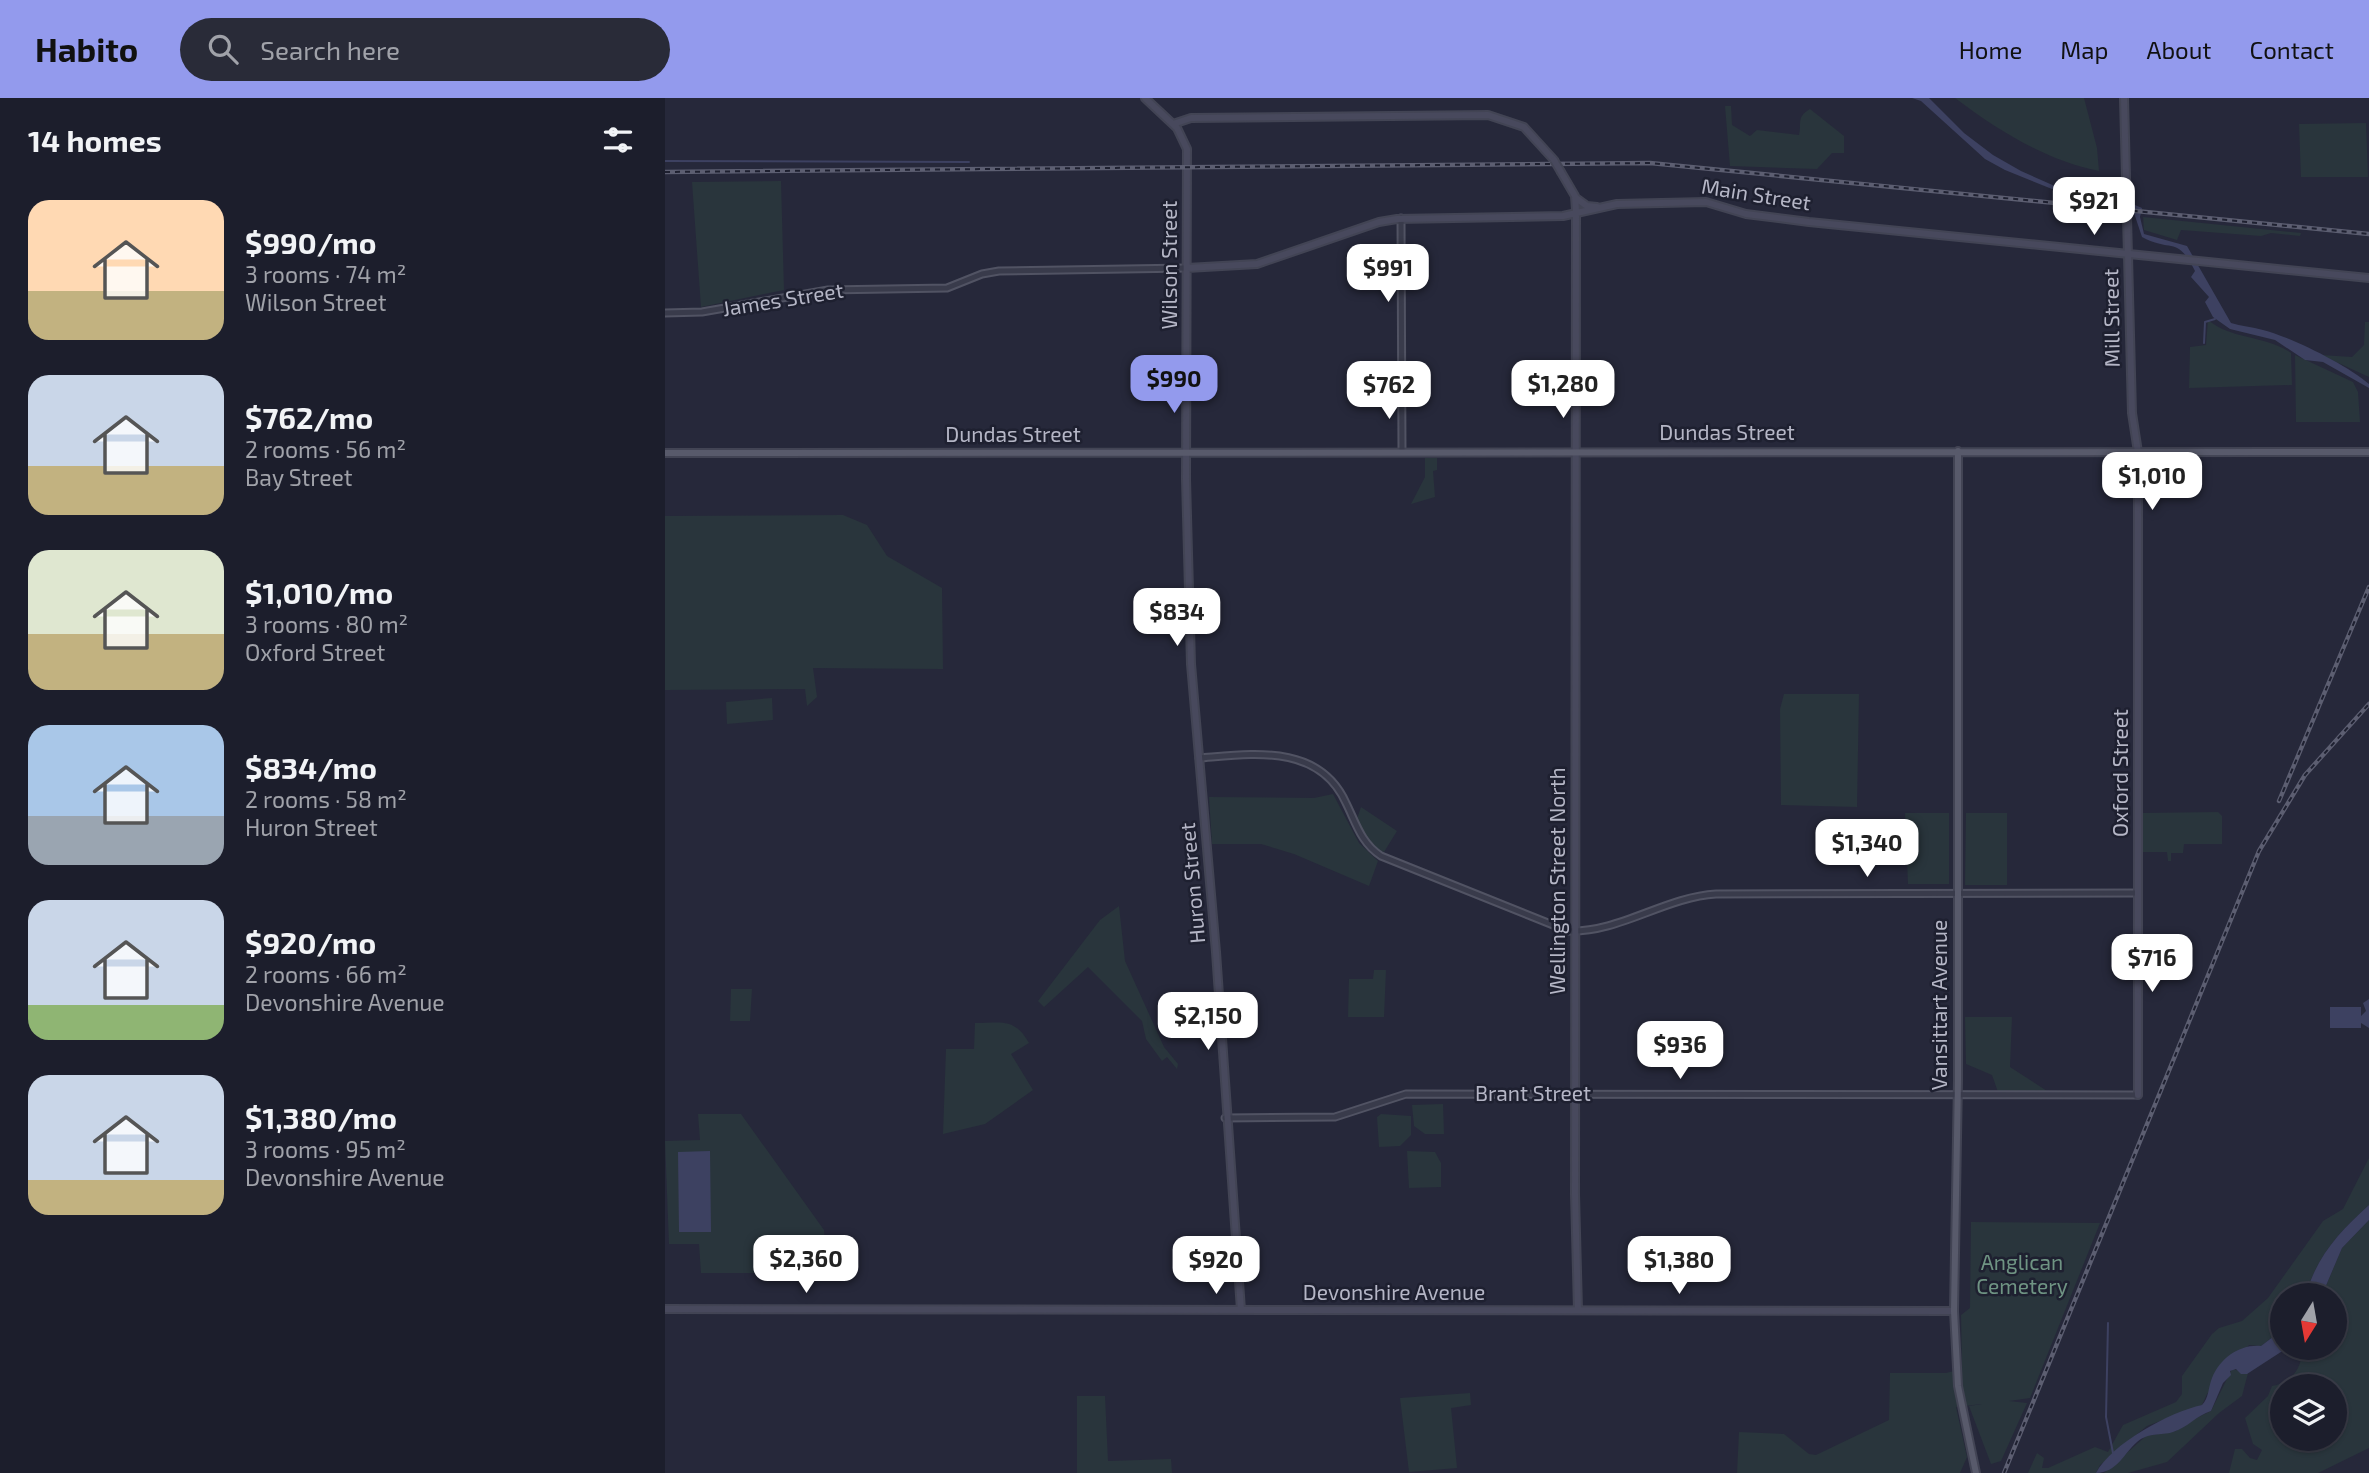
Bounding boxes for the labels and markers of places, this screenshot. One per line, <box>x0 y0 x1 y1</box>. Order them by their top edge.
pin: $921 <box>2053 178 2135 237</box>
pin: $991 <box>1347 244 1429 304</box>
pin: $990 <box>1133 356 1215 415</box>
pin: $1,280 <box>1506 360 1620 420</box>
pin: $762 <box>1348 362 1430 421</box>
pin: $1,010 <box>2095 452 2209 512</box>
pin: $834 <box>1136 588 1218 648</box>
pin: $1,340 <box>1810 820 1924 879</box>
pin: $716 <box>2111 934 2193 994</box>
pin: $2,150 <box>1151 992 1265 1052</box>
pin: $936 <box>1639 1021 1721 1081</box>
pin: $2,360 <box>749 1236 863 1295</box>
pin: $920 <box>1175 1236 1257 1296</box>
pin: $1,380 <box>1622 1236 1736 1296</box>

